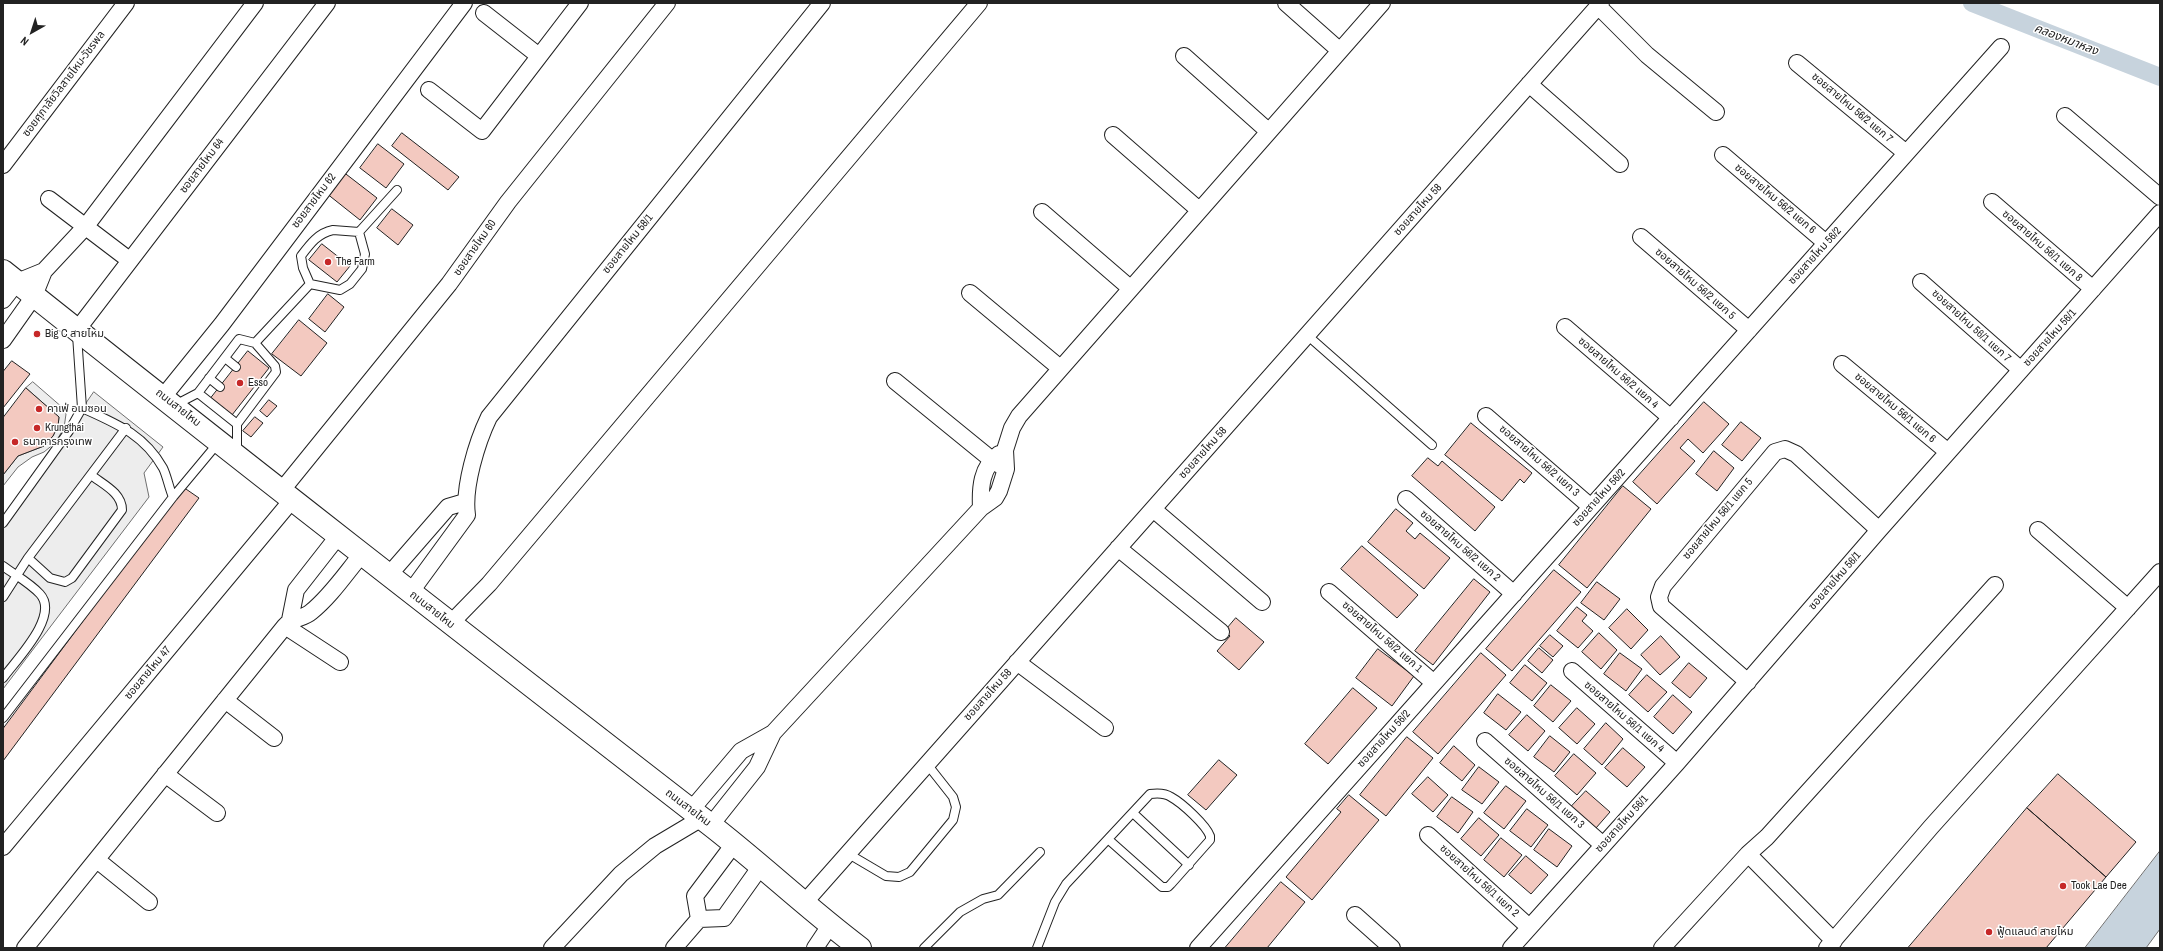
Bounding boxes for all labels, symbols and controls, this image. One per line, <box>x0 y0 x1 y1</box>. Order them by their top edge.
north arrow <box>12 12 52 52</box>
water label: คลองหมาหลง <box>2032 21 2100 59</box>
street label: ซอยศุภาลัยวิลสายไหม-วัชรพล <box>20 28 108 140</box>
text: N <box>18 34 31 49</box>
street label: ซอยสายไหม 56/2 แยก 7 <box>1809 70 1895 146</box>
street label: ซอยสายไหม 64 <box>177 136 227 196</box>
street label: ซอยสายไหม 56/2 แยก 6 <box>1732 161 1818 237</box>
street label: ซอยสายไหม 62 <box>289 171 339 231</box>
street label: ซอยสายไหม 58 <box>1391 181 1445 239</box>
street label: ซอยสายไหม 56/1 แยก 8 <box>1999 208 2085 284</box>
street label: ซอยสายไหม 58/1 <box>600 212 656 276</box>
street label: ซอยสายไหม 60 <box>451 217 499 279</box>
street label: ซอยสายไหม 56/2 <box>1786 225 1844 287</box>
street label: ซอยสายไหม 56/2 แยก 5 <box>1652 246 1738 322</box>
place label: The Farm <box>336 255 375 269</box>
marker: The Farm <box>323 257 333 267</box>
street label: ซอยสายไหม 56/1 แยก 7 <box>1929 287 2013 365</box>
street label: ซอยสายไหม 56/1 <box>2021 307 2079 369</box>
place label: Big C สายไหม <box>45 327 104 341</box>
marker: Big C สายไหม <box>32 329 42 339</box>
street label: ซอยสายไหม 56/2 แยก 4 <box>1575 335 1661 411</box>
street label: ซอยสายไหม 56/1 แยก 6 <box>1852 370 1938 446</box>
place label: Esso <box>248 376 268 390</box>
marker: Esso <box>235 378 245 388</box>
street label: ถนนสายไหม <box>153 386 203 430</box>
place label: คาเฟ่ อเมซอน <box>47 402 107 416</box>
marker: คาเฟ่ อเมซอน <box>34 404 44 414</box>
place label: Krungthai <box>45 421 84 435</box>
marker: Krungthai <box>32 423 42 433</box>
street label: ซอยสายไหม 56/2 แยก 3 <box>1496 423 1582 499</box>
street label: ซอยสายไหม 58 <box>1176 424 1230 482</box>
place label: ธนาคารกรุงเทพ <box>23 435 92 449</box>
marker: ธนาคารกรุงเทพ <box>10 437 20 447</box>
street label: ซอยสายไหม 56/2 <box>1570 467 1628 529</box>
street label: ซอยสายไหม 56/1 แยก 5 <box>1680 476 1756 562</box>
street label: ซอยสายไหม 56/2 แยก 2 <box>1417 508 1503 584</box>
street label: ซอยสายไหม 56/1 <box>1806 549 1864 613</box>
street label: ถนนสายไหม <box>407 588 457 632</box>
street label: ซอยสายไหม 56/2 แยก 1 <box>1339 599 1425 675</box>
street label: ซอยสายไหม 47 <box>122 644 174 702</box>
street label: ซอยสายไหม 58 <box>961 666 1015 724</box>
street label: ซอยสายไหม 56/1 แยก 4 <box>1581 679 1667 755</box>
street label: ซอยสายไหม 56/2 <box>1355 708 1413 770</box>
street label: ซอยสายไหม 56/1 แยก 3 <box>1501 755 1587 831</box>
street label: ถนนสายไหม <box>662 786 714 830</box>
street label: ซอยสายไหม 56/1 <box>1593 793 1651 855</box>
street label: ซอยสายไหม 56/1 แยก 2 <box>1437 842 1521 920</box>
place label: Took Lae Dee <box>2071 879 2127 893</box>
marker: Took Lae Dee <box>2058 881 2068 891</box>
place label: ฟู้ดแลนด์ สายไหม <box>1997 925 2074 939</box>
marker: ฟู้ดแลนด์ สายไหม <box>1984 927 1994 937</box>

